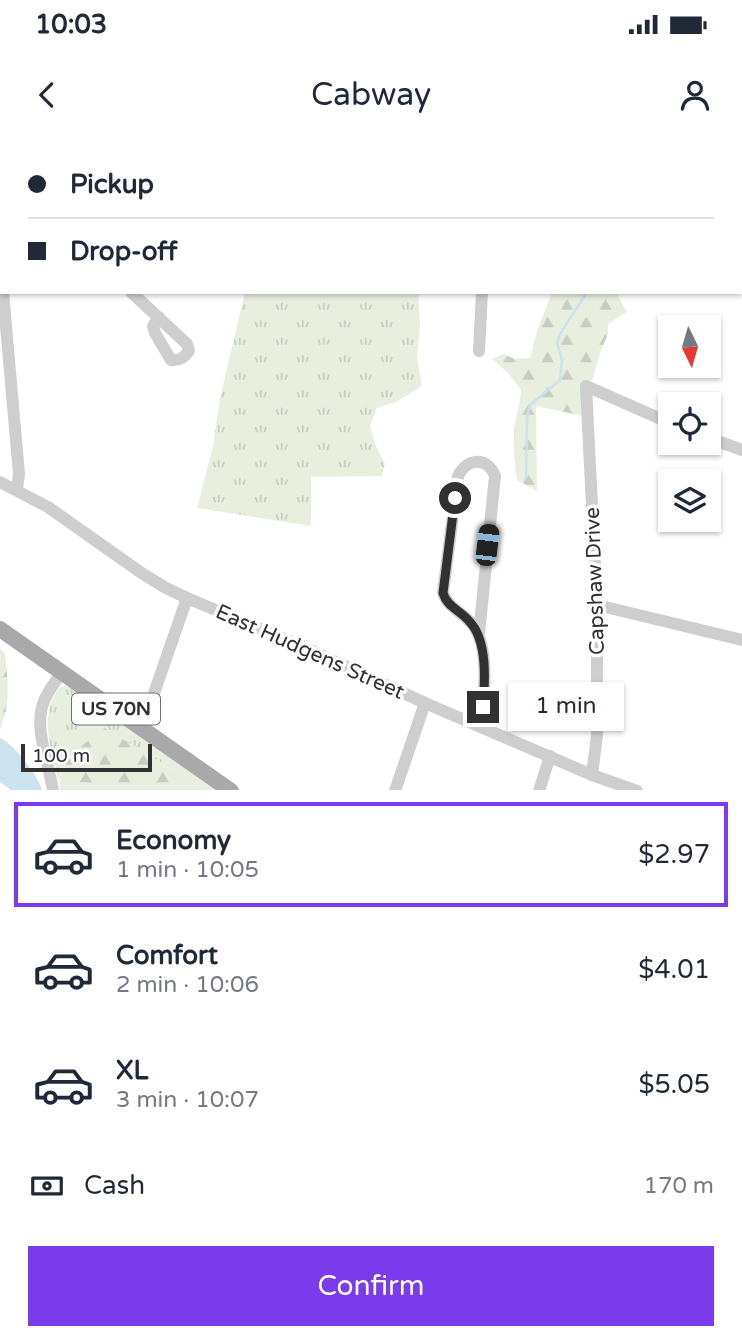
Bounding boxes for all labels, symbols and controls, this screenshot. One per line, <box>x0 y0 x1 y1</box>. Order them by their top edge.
text: 10:03 <box>35 9 107 40</box>
icon: back <box>28 76 66 114</box>
text: Cabway <box>311 76 431 114</box>
icon: person <box>676 76 714 114</box>
text: Pickup <box>70 169 154 200</box>
text: Drop-off <box>70 236 177 267</box>
north arrow <box>658 315 721 378</box>
map controls <box>658 315 721 532</box>
button: locate <box>658 392 721 455</box>
button: layers <box>658 469 721 532</box>
route start <box>439 482 471 514</box>
street label: Capshaw Drive <box>580 507 610 655</box>
car <box>475 523 500 567</box>
street label: East Hudgens Street <box>212 599 408 705</box>
callout: 1 min <box>508 682 623 732</box>
route end <box>467 691 499 723</box>
text: 1 min <box>535 692 597 720</box>
road number: US 70N <box>72 694 160 724</box>
scale bar <box>21 741 152 773</box>
text: 100 m <box>32 745 90 767</box>
icon: car <box>32 823 95 886</box>
text: Economy <box>116 825 231 856</box>
text: $2.97 <box>638 839 710 870</box>
text: 1 min · 10:05 <box>116 856 259 884</box>
icon: car <box>32 938 95 1001</box>
text: Comfort <box>116 940 218 971</box>
text: $4.01 <box>638 954 710 985</box>
text: 2 min · 10:06 <box>116 971 259 999</box>
icon: car <box>32 1053 95 1116</box>
text: XL <box>116 1055 148 1086</box>
text: $5.05 <box>638 1069 710 1100</box>
text: 3 min · 10:07 <box>116 1086 259 1114</box>
icon: cash <box>28 1167 66 1205</box>
text: Cash <box>84 1170 145 1201</box>
text: 170 m <box>644 1172 714 1200</box>
button: Confirm <box>28 1246 714 1326</box>

